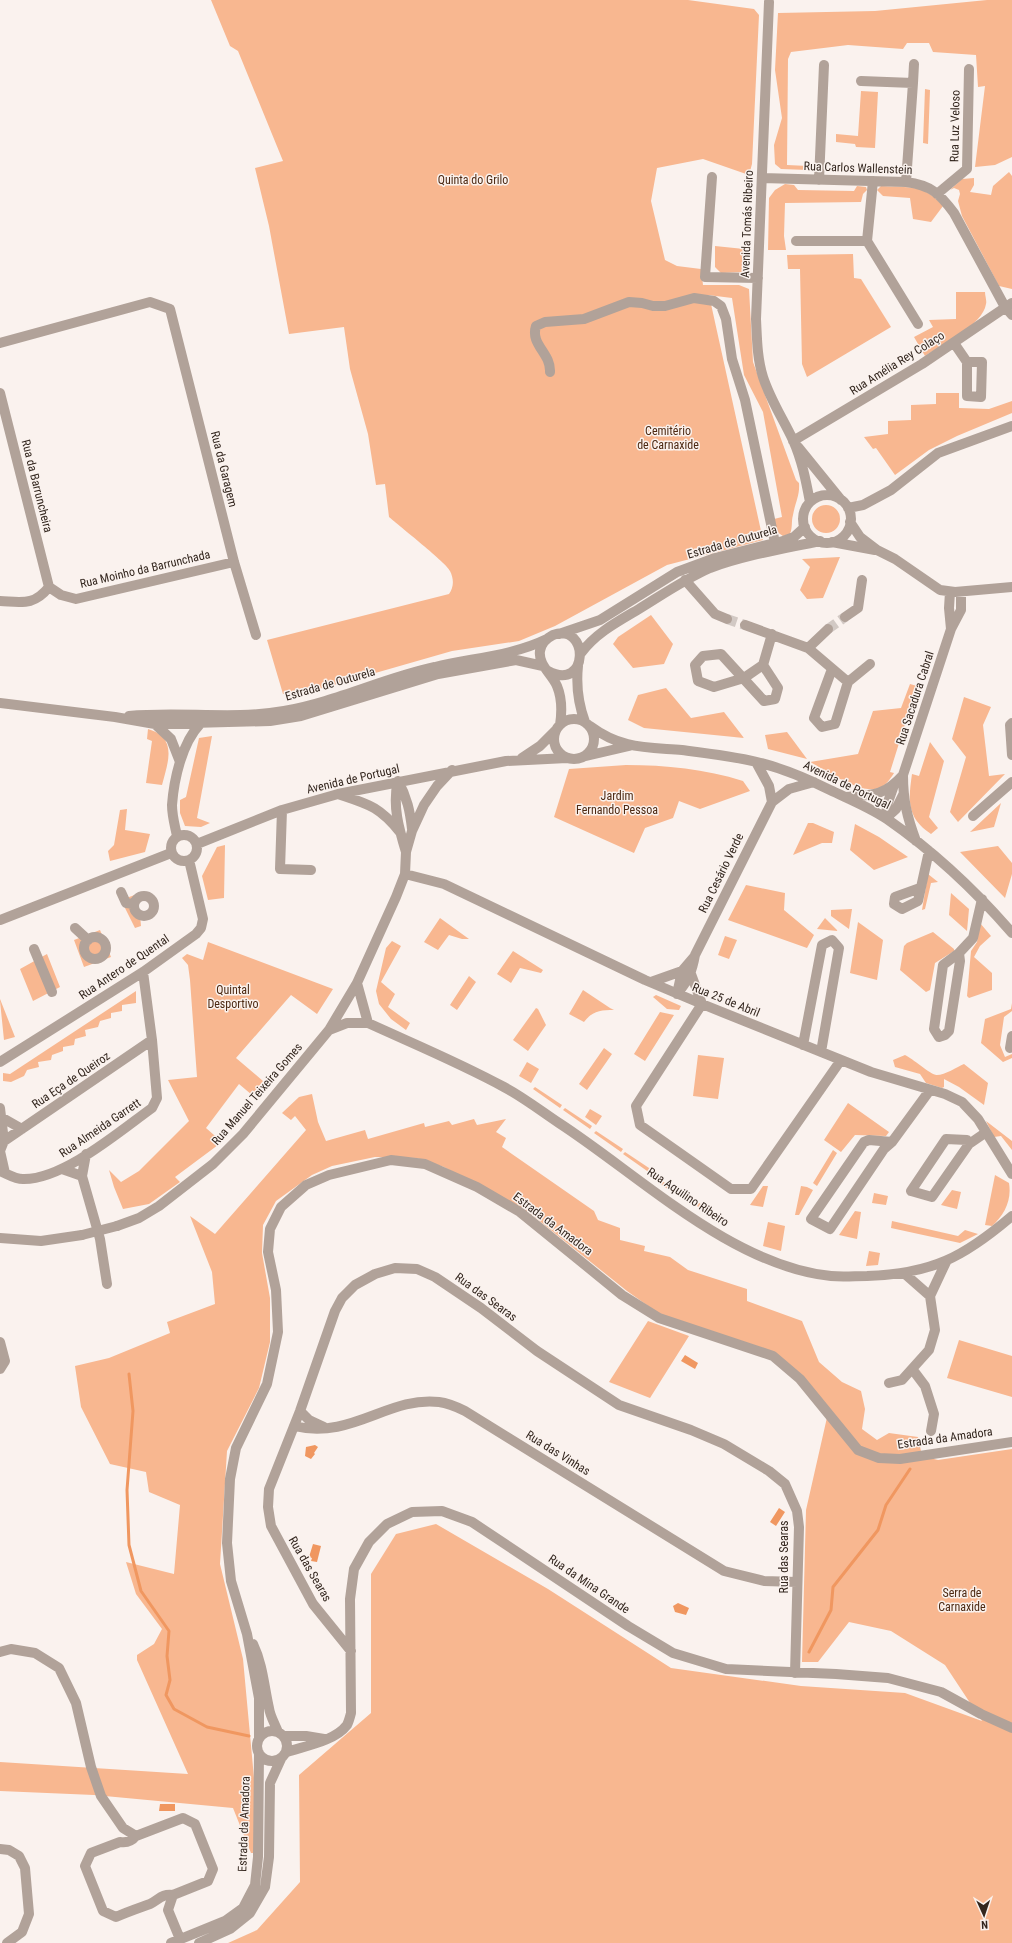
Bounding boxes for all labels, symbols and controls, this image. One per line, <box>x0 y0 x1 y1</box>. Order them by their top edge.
street label: Rua Luz Veloso <box>947 90 963 162</box>
street label: Rua Carlos Wallenstein <box>803 159 913 177</box>
street label: Avenida Tomás Ribeiro <box>738 170 756 278</box>
park label: Quinta do Grilo <box>438 173 508 187</box>
street label: Rua Amélia Rey Colaço <box>847 328 947 398</box>
park label: Cemitério de Carnaxide <box>637 424 699 452</box>
street label: Rua da Garagem <box>208 430 240 508</box>
street label: Rua da Barruncheira <box>19 438 55 534</box>
street label: Estrada de Outurela <box>685 522 779 562</box>
street label: Rua Moinho da Barrunchada <box>78 547 212 591</box>
street label: Rua Sacadura Cabral <box>893 649 937 747</box>
street label: Estrada de Outurela <box>283 664 377 704</box>
street label: Avenida de Portugal <box>801 758 893 812</box>
street label: Avenida de Portugal <box>305 761 401 797</box>
park label: Jardim Fernando Pessoa <box>576 789 658 817</box>
street label: Rua Cesário Verde <box>696 831 746 915</box>
street label: Rua Antero de Quental <box>76 932 172 1002</box>
street label: Rua 25 de Abril <box>690 980 762 1020</box>
park label: Quintal Desportivo <box>207 983 259 1011</box>
street label: Rua Manuel Teixeira Gomes <box>209 1040 305 1148</box>
street label: Rua Eça de Queiroz <box>29 1049 113 1111</box>
street label: Rua Almeida Garrett <box>57 1095 144 1160</box>
street label: Rua Aquilino Ribeiro <box>645 1165 731 1229</box>
street label: Estrada da Amadora <box>510 1190 596 1259</box>
street label: Rua das Searas <box>452 1270 520 1324</box>
street label: Estrada da Amadora <box>897 1424 994 1452</box>
street label: Rua das Vinhas <box>523 1428 593 1478</box>
street label: Rua das Searas <box>777 1521 791 1593</box>
street label: Rua das Searas <box>286 1534 334 1604</box>
street label: Rua da Mina Grande <box>546 1552 633 1617</box>
park label: Serra de Carnaxide <box>938 1586 986 1614</box>
street label: Estrada da Amadora <box>235 1776 253 1872</box>
north arrow <box>964 1895 1004 1935</box>
text: N <box>981 1918 988 1931</box>

